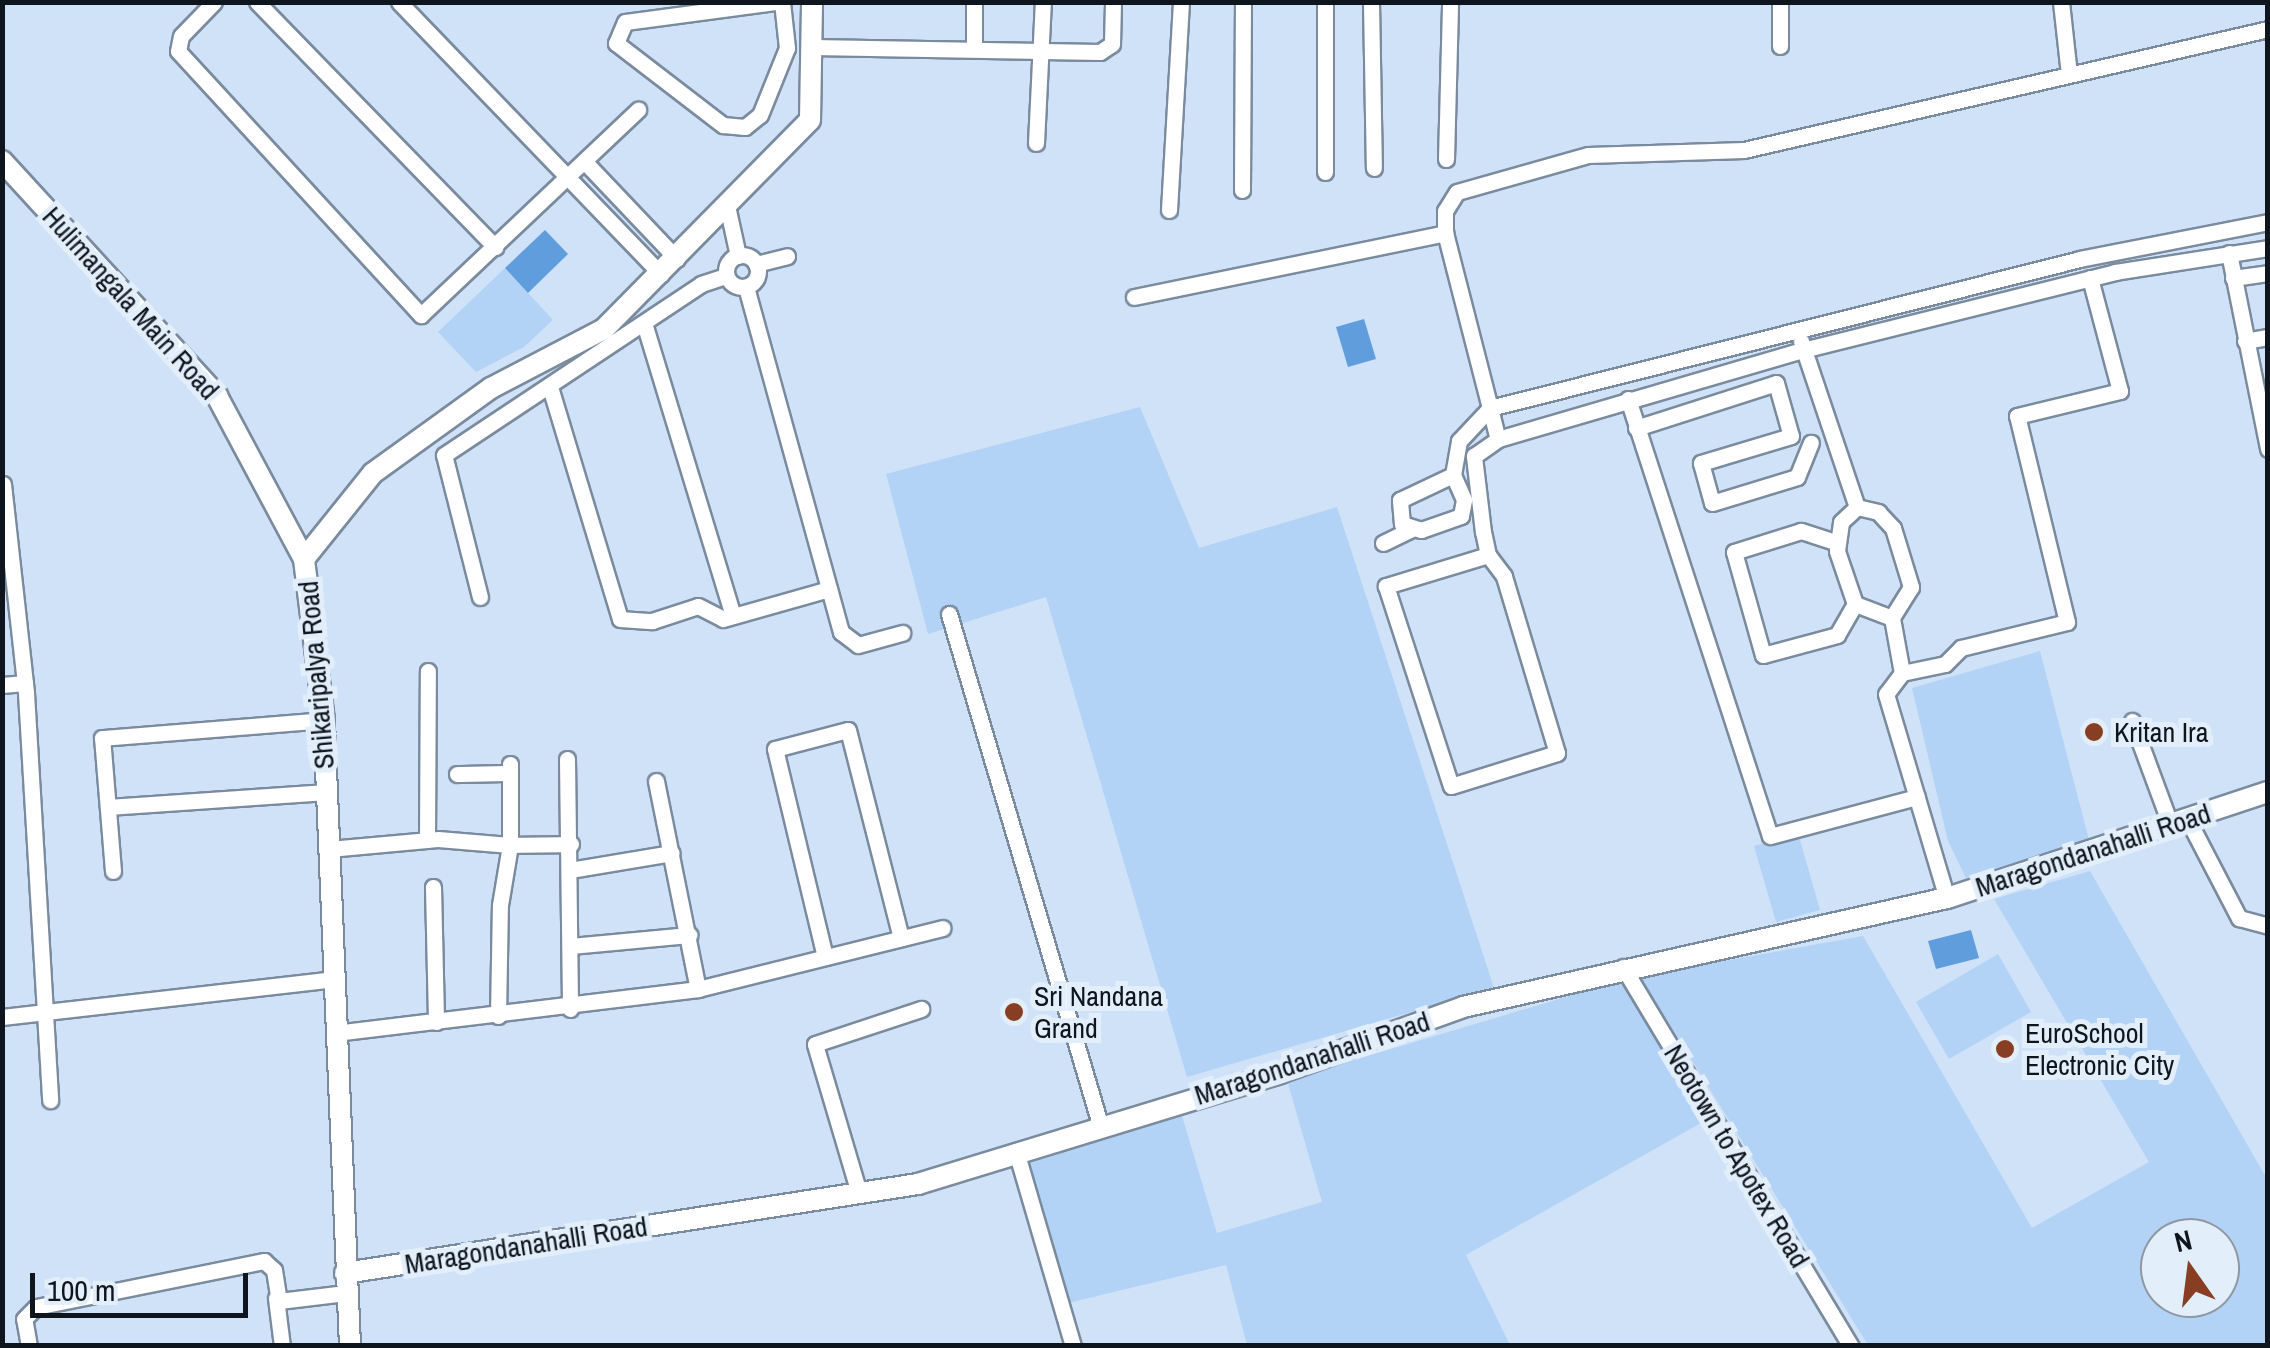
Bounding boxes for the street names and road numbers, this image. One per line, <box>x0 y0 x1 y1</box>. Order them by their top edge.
street label: Hulimangala Main Road <box>36 200 226 406</box>
street label: Shikaripalya Road <box>291 579 341 771</box>
street label: Maragondanahalli Road <box>1971 796 2215 904</box>
street label: Maragondanahalli Road <box>1190 1004 1434 1112</box>
street label: Neotown to Apotex Road <box>1657 1038 1817 1274</box>
street label: Maragondanahalli Road <box>402 1209 650 1281</box>

